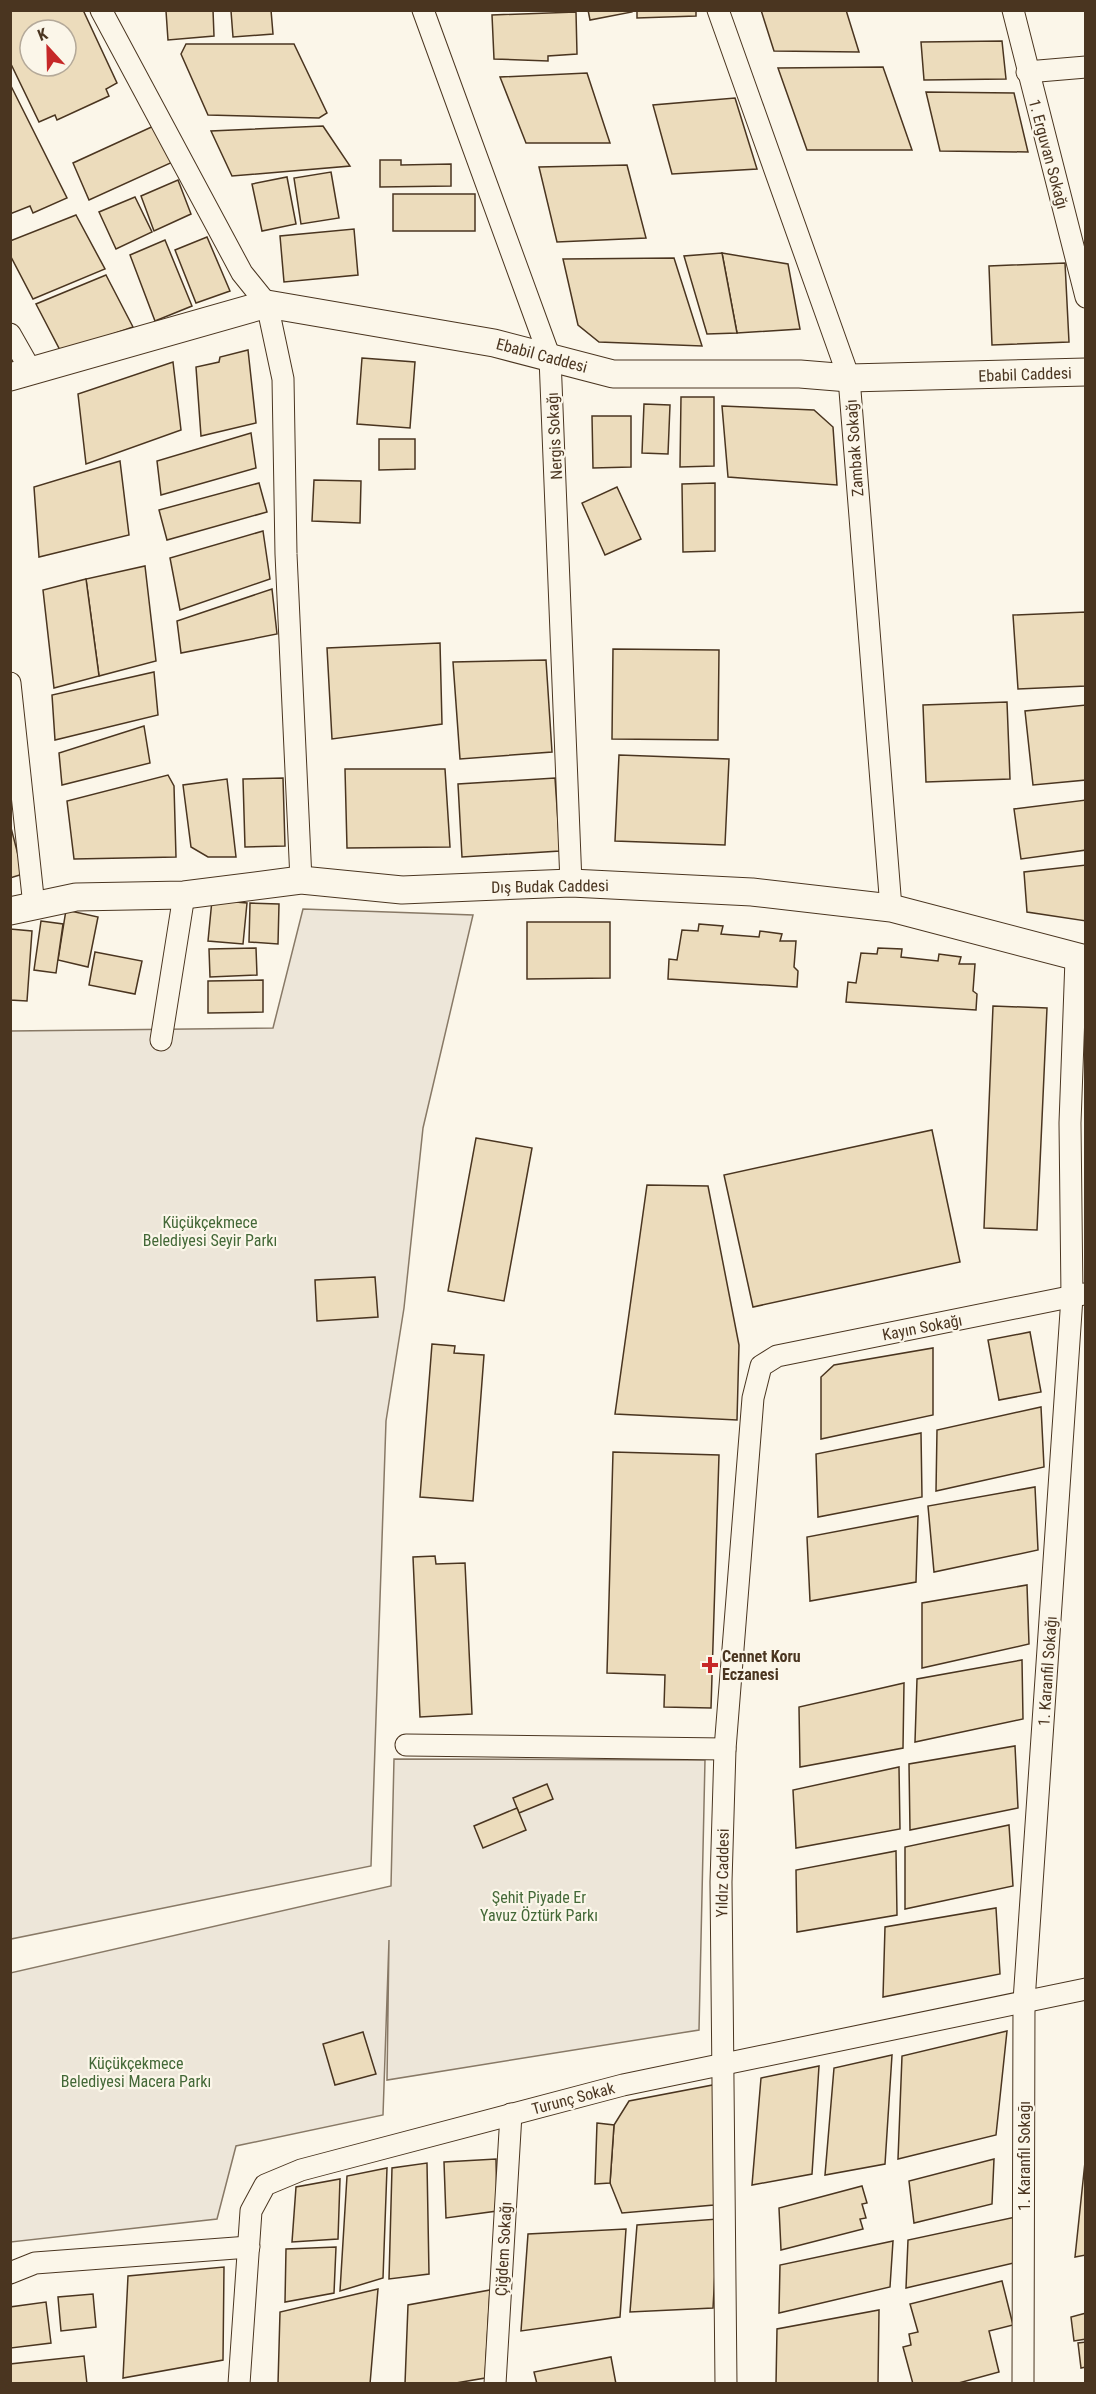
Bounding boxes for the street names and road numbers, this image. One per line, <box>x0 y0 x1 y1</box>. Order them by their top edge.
street label: 1. Erguvan Sokağı <box>1025 97 1072 211</box>
street label: Ebabil Caddesi <box>494 334 589 377</box>
street label: Ebabil Caddesi <box>978 363 1072 386</box>
street label: Nergis Sokağı <box>543 392 566 480</box>
street label: Zambak Sokağı <box>842 399 867 497</box>
street label: Dış Budak Caddesi <box>491 876 609 897</box>
street label: Kayın Sokağı <box>881 1310 964 1345</box>
street label: 1. Karanfil Sokağı <box>1034 1615 1061 1727</box>
street label: Yıldız Caddesi <box>712 1828 733 1918</box>
street label: Turunç Sokak <box>530 2078 617 2119</box>
street label: 1. Karanfil Sokağı <box>1015 2101 1034 2211</box>
street label: Çiğdem Sokağı <box>492 2201 515 2297</box>

